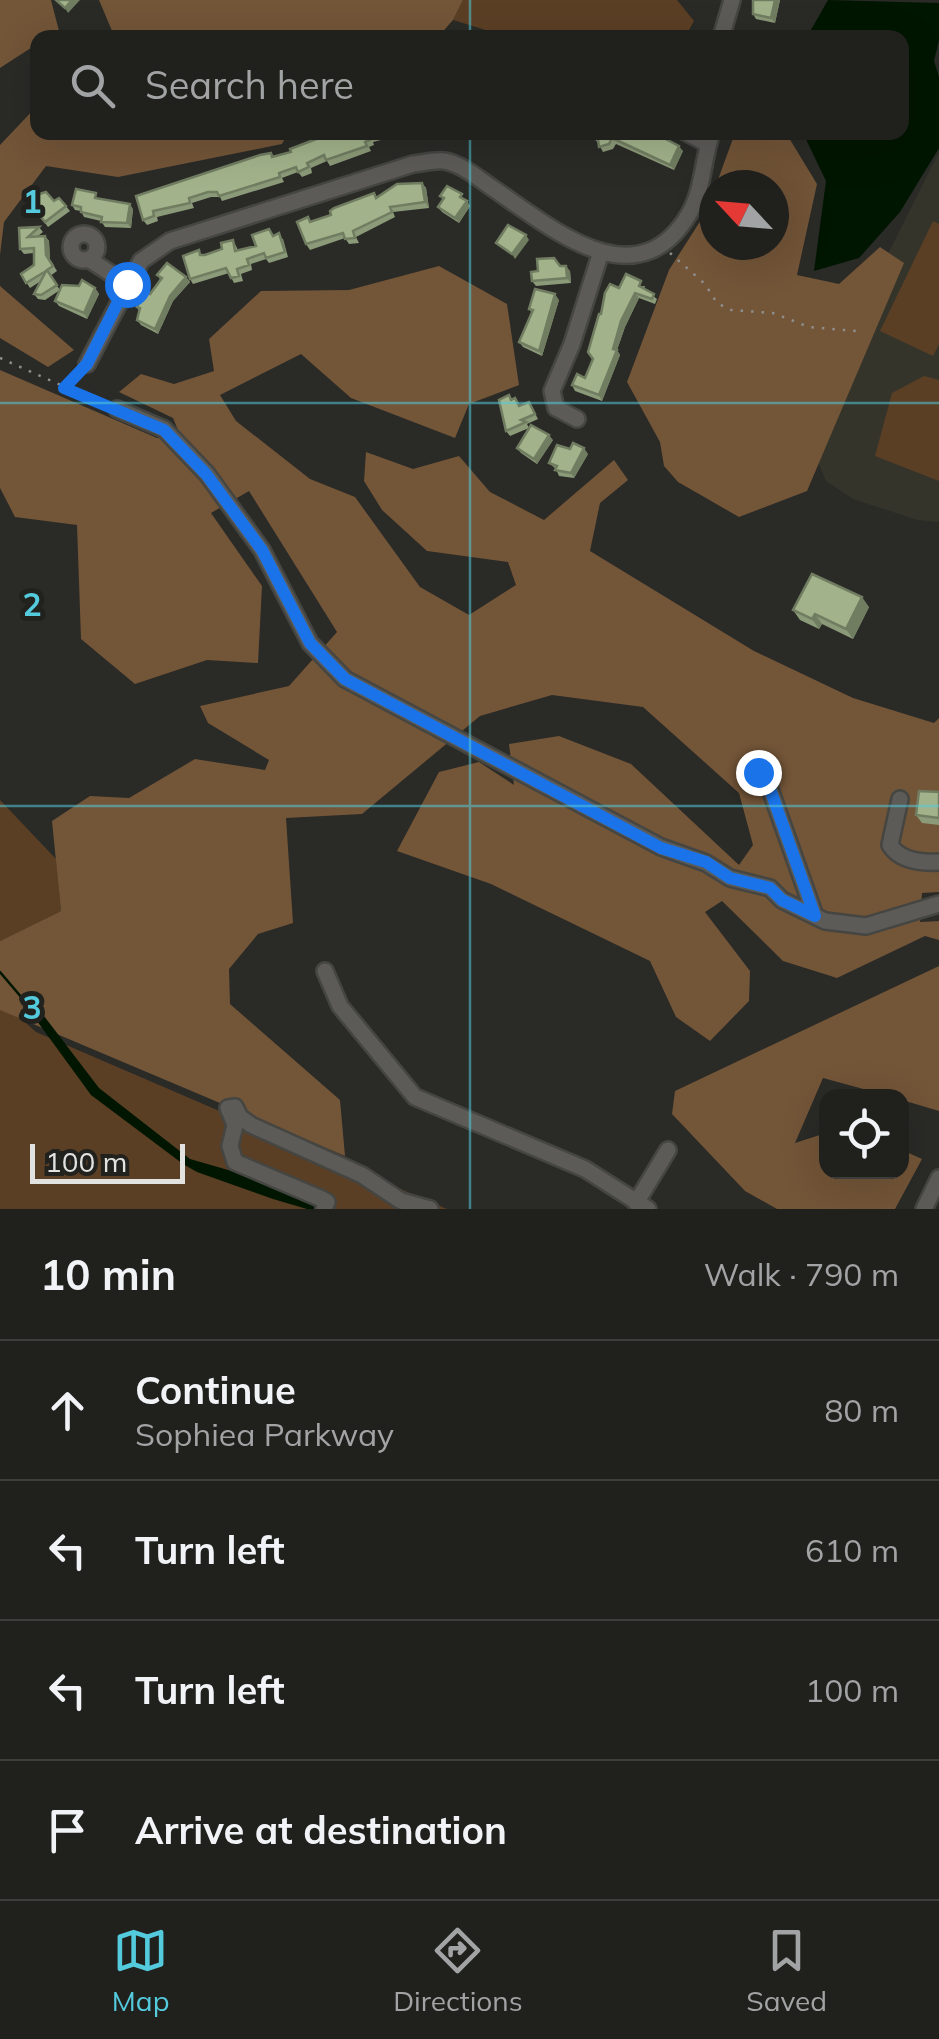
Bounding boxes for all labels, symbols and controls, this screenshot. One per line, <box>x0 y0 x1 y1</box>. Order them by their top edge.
search box <box>30 30 909 140</box>
icon: search <box>65 58 120 113</box>
text: Search here <box>145 61 354 109</box>
north arrow <box>699 170 789 260</box>
text: 1 <box>22 181 42 221</box>
route start <box>105 262 151 308</box>
text: 2 <box>22 584 42 624</box>
route end <box>736 750 782 796</box>
text: 3 <box>22 987 42 1027</box>
map controls <box>819 1089 909 1179</box>
button: locate <box>819 1089 909 1179</box>
scale bar <box>30 1139 185 1184</box>
text: 100 m <box>45 1144 127 1179</box>
text: 10 min <box>40 1248 176 1301</box>
text: Walk · 790 m <box>704 1254 899 1294</box>
text: Continue <box>135 1366 296 1414</box>
icon: ahead <box>40 1383 95 1438</box>
text: 80 m <box>824 1390 899 1430</box>
text: Sophiea Parkway <box>135 1414 394 1454</box>
icon: left <box>40 1523 95 1578</box>
text: Turn left <box>135 1526 285 1574</box>
text: 610 m <box>805 1530 899 1570</box>
icon: left <box>40 1663 95 1718</box>
text: Turn left <box>135 1666 285 1714</box>
text: 100 m <box>805 1670 899 1710</box>
icon: arrive <box>40 1803 95 1858</box>
text: Arrive at destination <box>135 1806 507 1854</box>
tab: Map <box>112 1923 169 2018</box>
tab: Directions <box>393 1923 523 2018</box>
tab: Saved <box>746 1923 827 2018</box>

